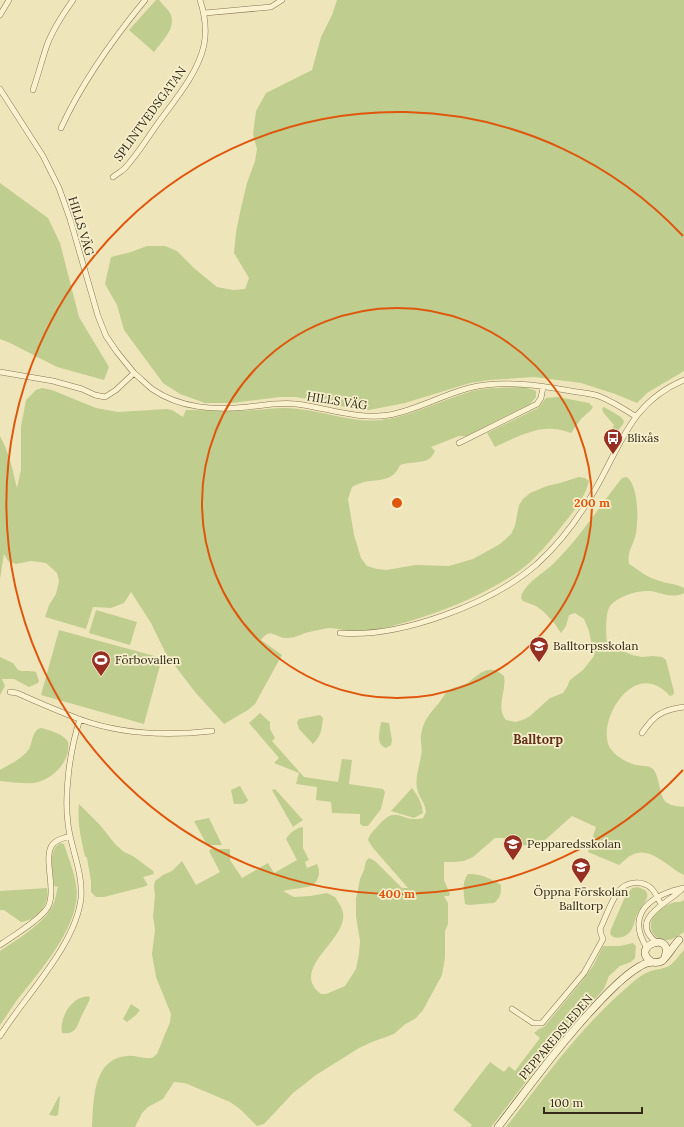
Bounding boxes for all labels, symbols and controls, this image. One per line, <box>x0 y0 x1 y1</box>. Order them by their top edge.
street label: SPLINTVEDSGATAN <box>110 63 189 164</box>
street label: HILLS VÄG <box>65 194 98 257</box>
street label: HILLS VÄG <box>306 388 368 413</box>
bus stop icon: Blixås <box>602 427 624 455</box>
place label: Blixås <box>627 430 660 445</box>
text: 200 m <box>574 495 610 510</box>
centre of rings <box>390 496 404 510</box>
school or university icon: Balltorpsskolan <box>528 635 550 663</box>
place label: Balltorpsskolan <box>553 638 638 653</box>
sports icon: Förbovallen <box>90 649 112 677</box>
place label: Förbovallen <box>115 652 180 667</box>
district label: Balltorp <box>513 731 563 748</box>
school or university icon: Pepparedsskolan <box>502 833 524 861</box>
place label: Pepparedsskolan <box>527 836 621 851</box>
school or university icon: Öppna Förskolan Balltorp <box>570 856 592 884</box>
place label: Öppna Förskolan Balltorp <box>534 884 628 913</box>
text: 400 m <box>379 886 415 901</box>
street label: PEPPAREDSLEDEN <box>516 991 596 1082</box>
scale bar <box>544 1089 642 1115</box>
text: 100 m <box>550 1095 583 1110</box>

